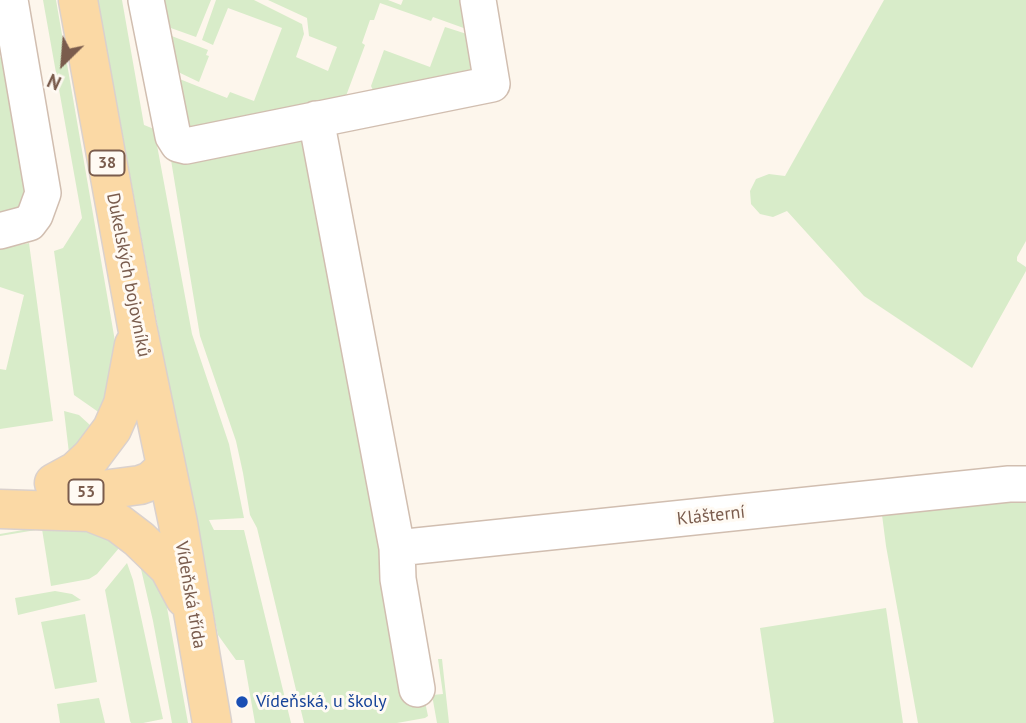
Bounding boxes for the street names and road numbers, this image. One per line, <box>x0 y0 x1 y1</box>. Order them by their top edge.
road number: 38 <box>90 150 124 176</box>
street label: Dukelských bojovníků <box>102 191 154 359</box>
road number: 53 <box>68 480 104 505</box>
street label: Klášterní <box>676 502 746 530</box>
street label: Vídeňská třída <box>170 540 210 650</box>

